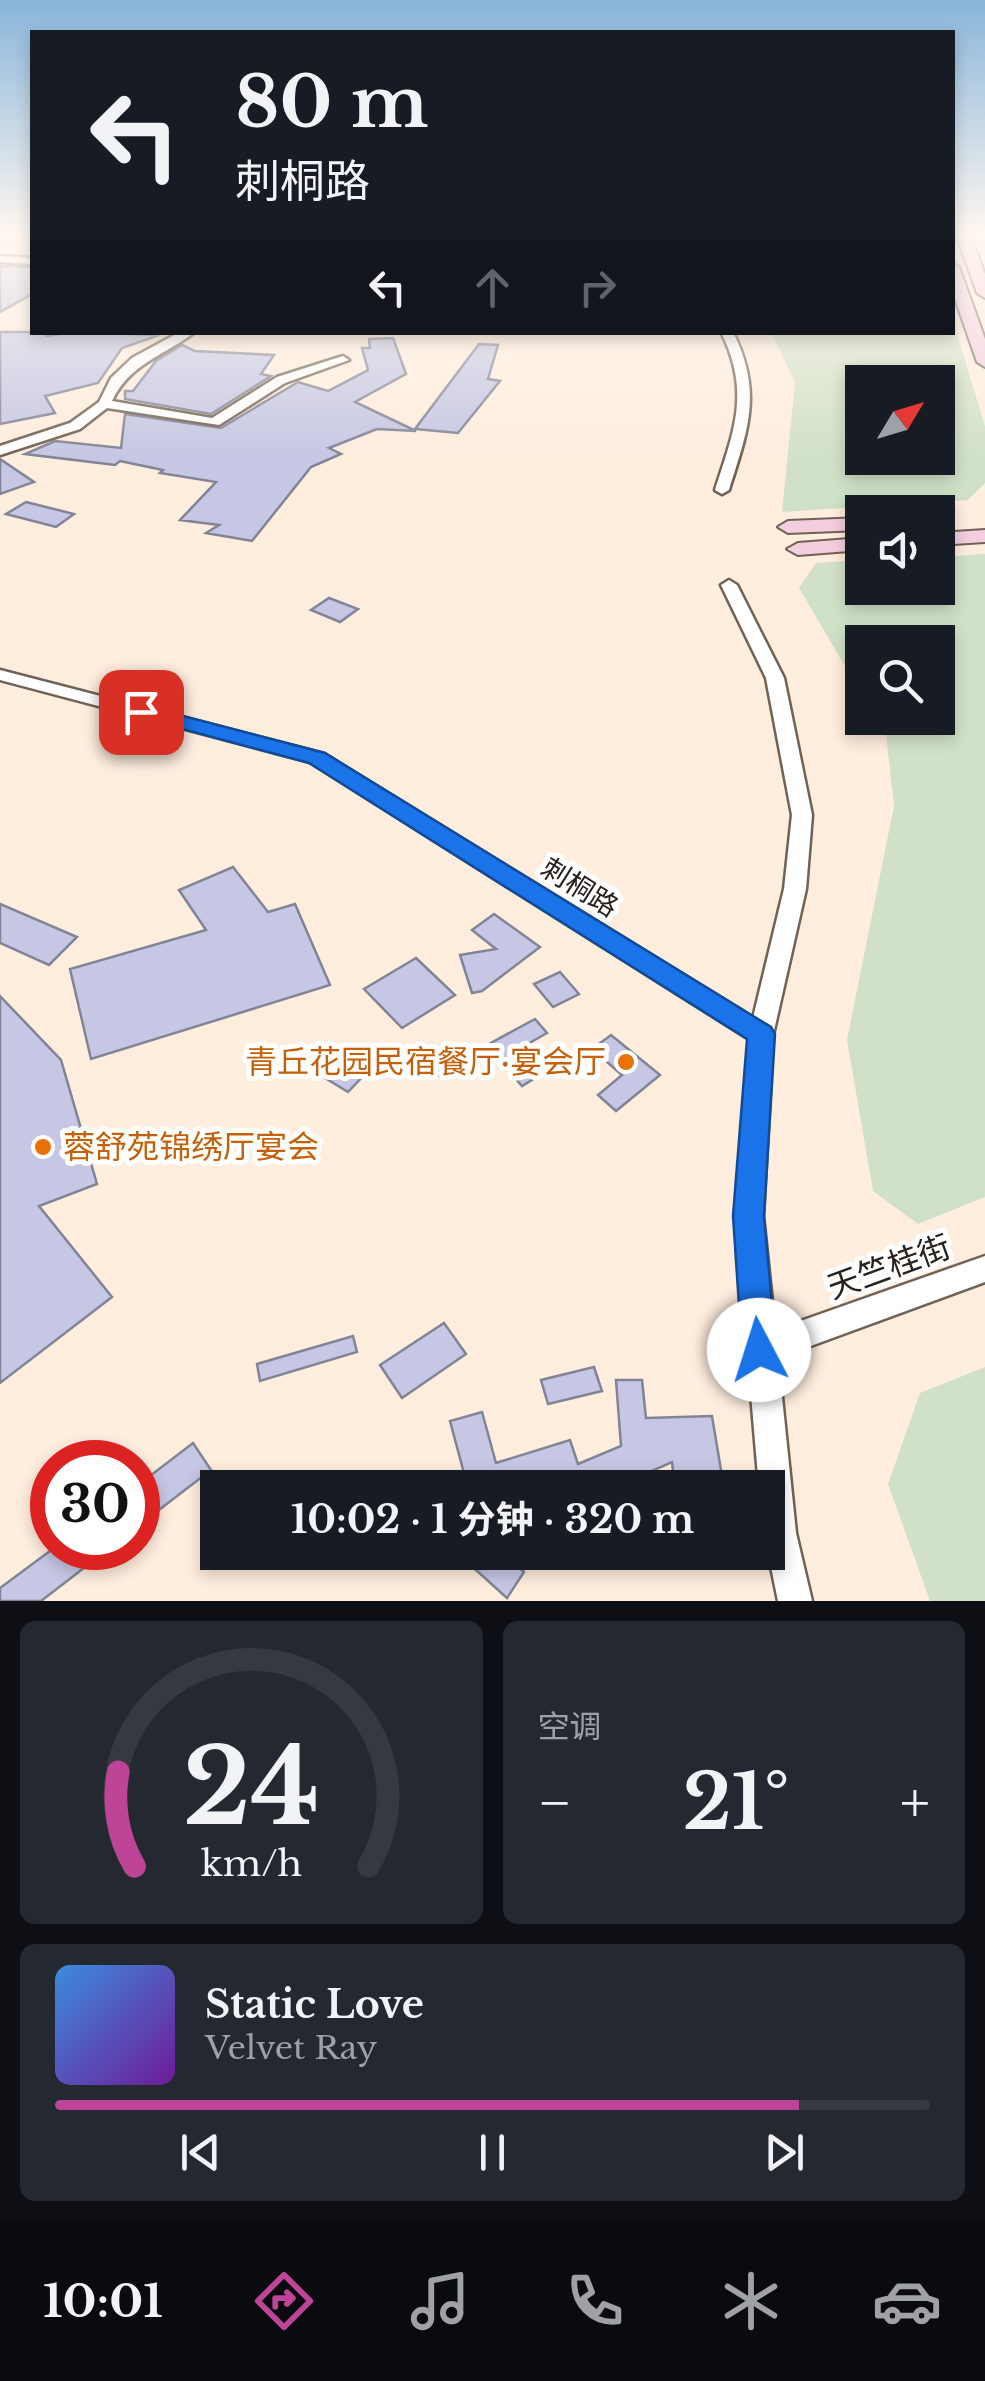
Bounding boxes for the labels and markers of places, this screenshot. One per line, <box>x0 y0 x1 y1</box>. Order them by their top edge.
pin <box>99 670 184 755</box>
place label: 青丘花园民宿餐厅·宴会厅 <box>245 1042 606 1082</box>
marker: 青丘花园民宿餐厅·宴会厅 <box>615 1051 637 1073</box>
place label: 蓉舒苑锦绣厅宴会 <box>63 1127 319 1167</box>
marker: 蓉舒苑锦绣厅宴会 <box>32 1136 54 1158</box>

